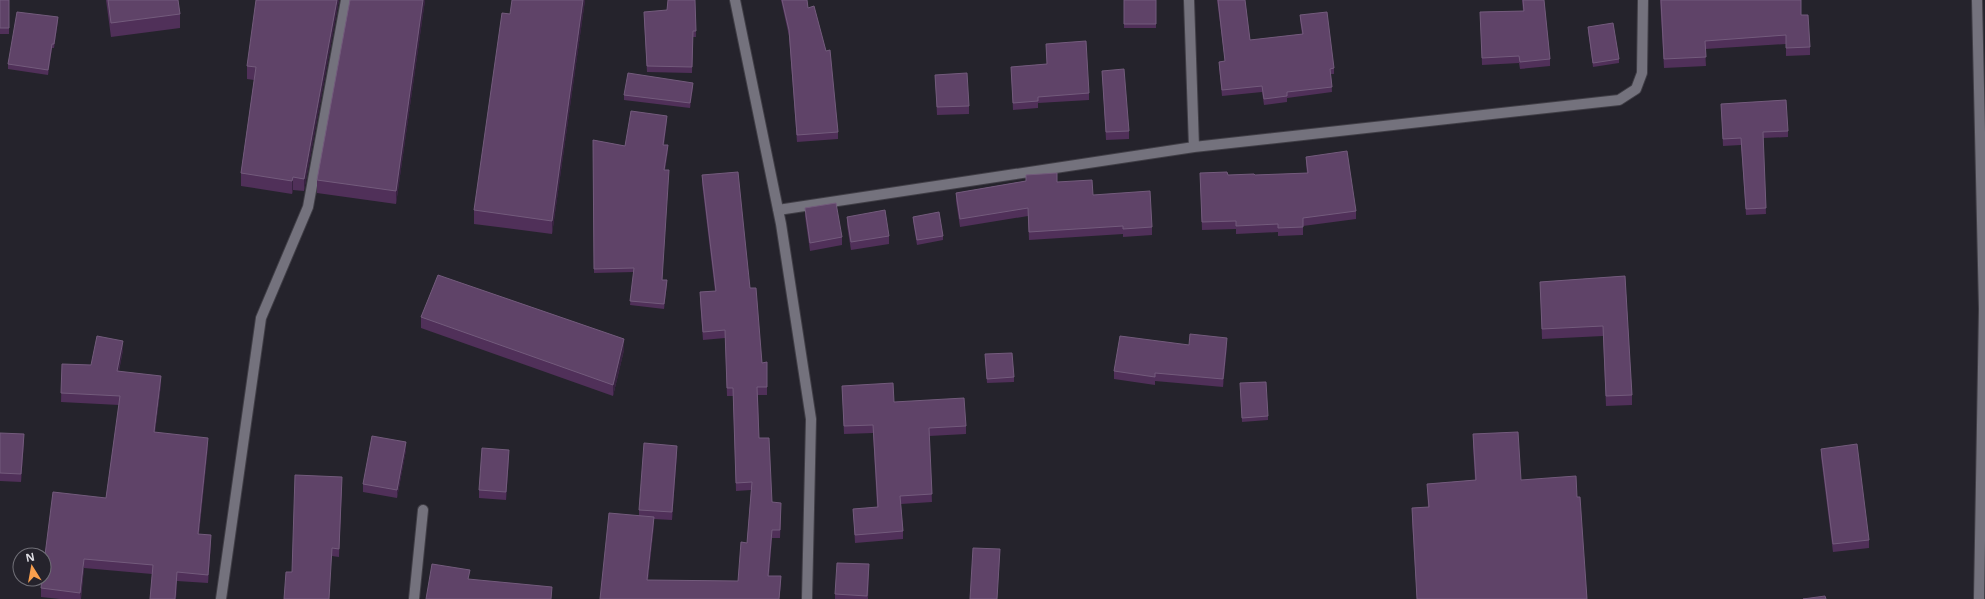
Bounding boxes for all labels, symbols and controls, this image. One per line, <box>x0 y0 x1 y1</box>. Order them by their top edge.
north arrow <box>12 547 52 587</box>
text: N <box>24 548 36 565</box>

